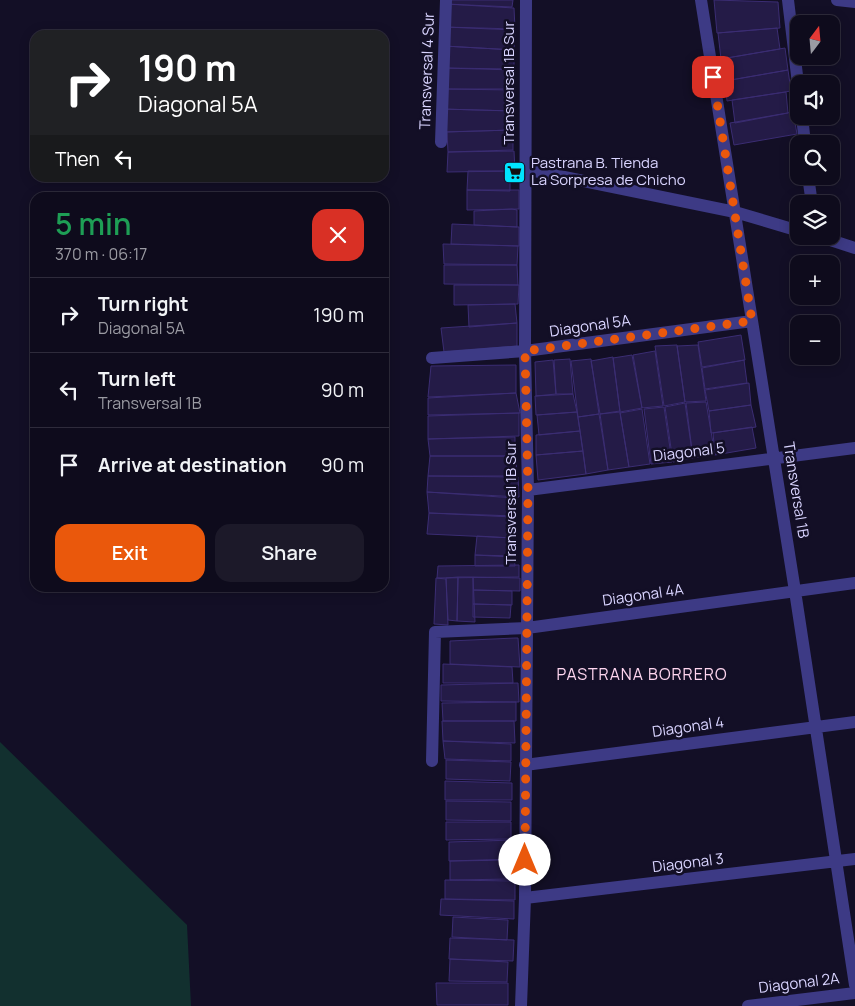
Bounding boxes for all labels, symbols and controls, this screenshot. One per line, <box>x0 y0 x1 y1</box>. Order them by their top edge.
street label: Transversal 4 Sur <box>414 11 439 130</box>
north arrow <box>790 15 840 65</box>
map controls <box>790 15 840 365</box>
street label: Transversal 1B Sur <box>498 21 519 145</box>
text: 190 m <box>138 44 237 92</box>
icon: right <box>55 50 120 115</box>
pin <box>692 56 734 98</box>
icon: arrive <box>699 63 727 91</box>
button: sound <box>790 75 840 125</box>
text: Diagonal 5A <box>138 89 258 119</box>
button: search <box>790 135 840 185</box>
icon: left <box>110 145 138 173</box>
text: Then <box>55 146 100 172</box>
place label: Pastrana B. Tienda La Sorpresa de Chicho <box>531 152 686 190</box>
supermarket icon: Pastrana B. Tienda La Sorpresa de Chicho <box>503 160 527 184</box>
button: layers <box>790 195 840 245</box>
text: 5 min <box>55 203 131 244</box>
button: close <box>312 209 364 261</box>
text: 370 m · 06:17 <box>55 243 147 265</box>
button: + <box>790 255 840 305</box>
text: Turn right <box>98 291 188 317</box>
icon: right <box>55 301 83 329</box>
text: 190 m <box>313 302 364 328</box>
street label: Diagonal 5A <box>548 309 632 342</box>
button: − <box>790 315 840 365</box>
text: Diagonal 5A <box>98 317 185 339</box>
text: Turn left <box>98 366 176 392</box>
icon: left <box>55 376 83 404</box>
text: 90 m <box>321 377 364 403</box>
text: Transversal 1B <box>98 392 202 414</box>
street label: Diagonal 5 <box>652 437 726 466</box>
street label: Transversal 1B <box>779 440 814 540</box>
street label: Transversal 1B Sur <box>500 441 521 565</box>
icon: arrive <box>55 451 83 479</box>
text: Arrive at destination <box>98 452 287 478</box>
text: 90 m <box>321 452 364 478</box>
button: Exit <box>55 524 205 582</box>
button: Share <box>215 524 364 582</box>
street label: Diagonal 4A <box>601 578 685 611</box>
district label: PASTRANA BORRERO <box>557 663 727 685</box>
street label: Diagonal 4 <box>651 711 725 742</box>
position arrow <box>498 833 550 885</box>
street label: Diagonal 3 <box>651 848 725 877</box>
street label: Diagonal 2A <box>757 967 841 998</box>

